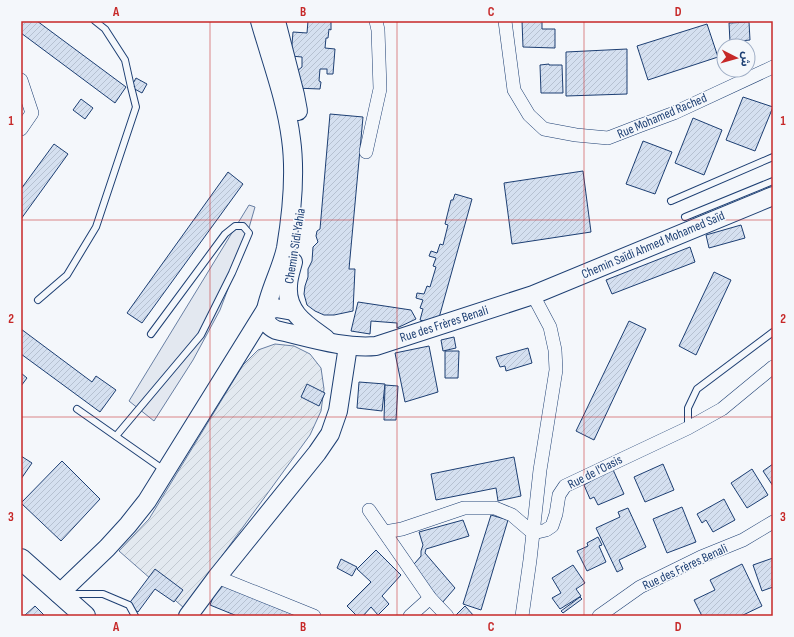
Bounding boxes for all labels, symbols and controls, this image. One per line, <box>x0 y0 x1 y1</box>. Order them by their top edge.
text: A <box>112 4 120 20</box>
text: B <box>300 4 306 20</box>
text: C <box>488 4 495 20</box>
text: D <box>675 4 682 20</box>
north arrow <box>716 38 756 78</box>
text: ش <box>738 51 753 67</box>
street label: Rue Mohamed Rached <box>615 90 709 142</box>
text: 1 <box>8 113 14 129</box>
text: 1 <box>780 113 786 129</box>
street label: Chemin Sidi Yahia <box>281 207 309 285</box>
street label: Chemin Saïdi Ahmed Mohamed Saïd <box>579 208 727 282</box>
street label: Rue des Frères Benali <box>398 302 490 346</box>
text: 2 <box>8 311 14 327</box>
text: 2 <box>780 311 786 327</box>
street label: Rue de l'Oasis <box>565 451 625 493</box>
text: 3 <box>8 509 14 525</box>
text: 3 <box>780 509 786 525</box>
street label: Rue des Frères Benali <box>640 540 730 594</box>
text: A <box>112 619 120 635</box>
text: B <box>300 619 306 635</box>
text: C <box>488 619 495 635</box>
text: D <box>675 619 682 635</box>

